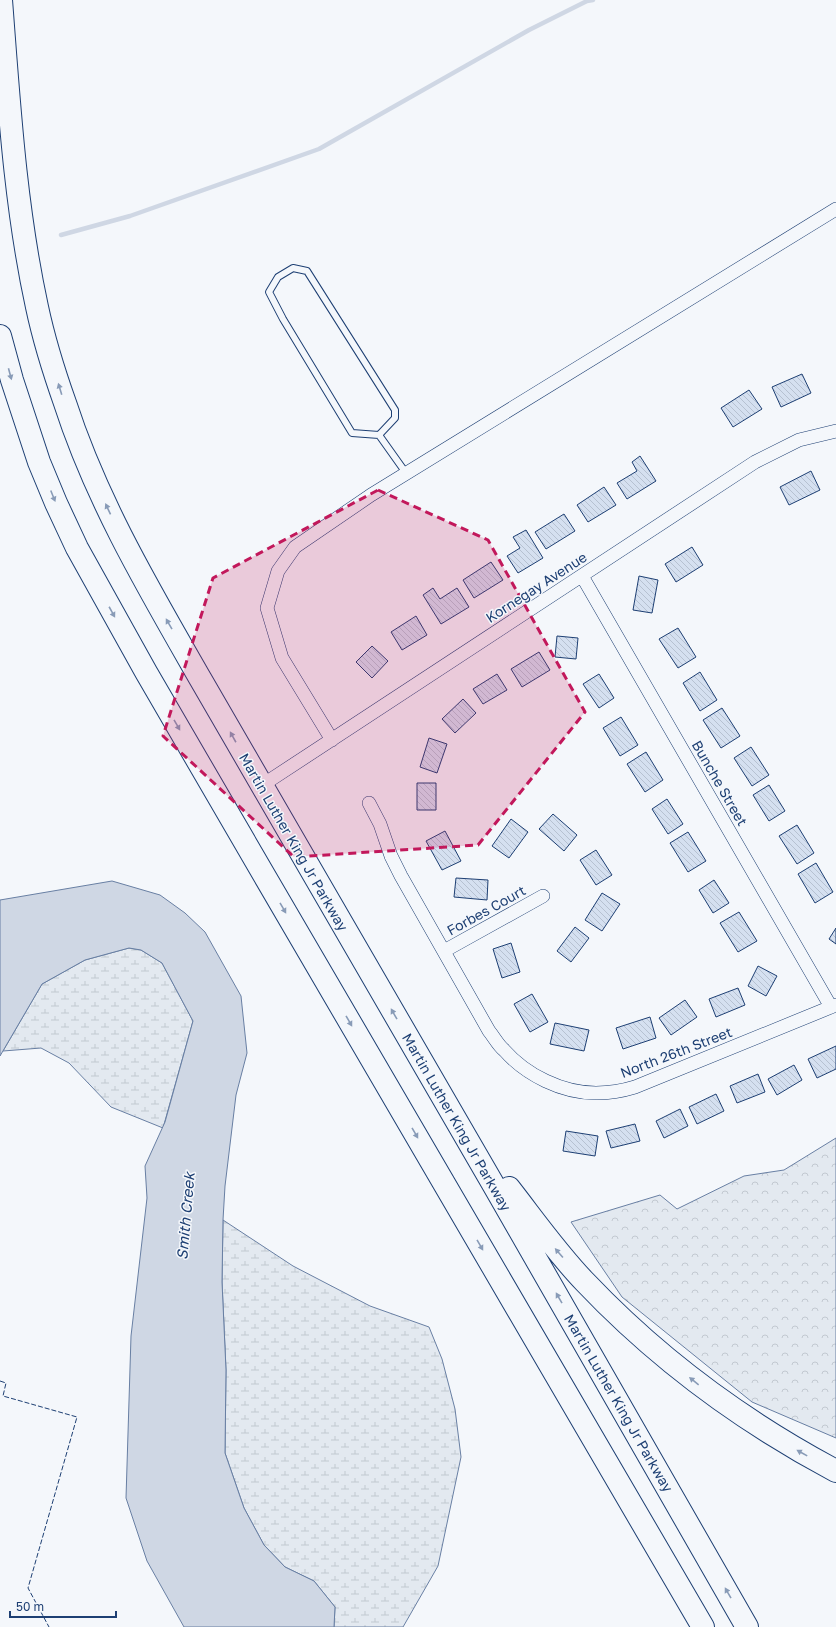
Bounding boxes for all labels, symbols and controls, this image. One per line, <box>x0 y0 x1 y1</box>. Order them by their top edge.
one-way arrow <box>7 368 13 380</box>
one-way arrow <box>57 382 63 394</box>
one-way arrow <box>51 491 57 503</box>
one-way arrow <box>104 503 110 515</box>
street label: Kornegay Avenue <box>482 548 590 626</box>
one-way arrow <box>109 606 116 618</box>
one-way arrow <box>165 618 172 630</box>
one-way arrow <box>173 719 180 731</box>
one-way arrow <box>230 731 237 743</box>
street label: Bunche Street <box>689 737 751 829</box>
street label: Martin Luther King Jr Parkway <box>236 750 352 934</box>
street label: Forbes Court <box>444 881 528 939</box>
one-way arrow <box>280 903 287 914</box>
one-way arrow <box>391 1008 398 1020</box>
one-way arrow <box>345 1015 352 1027</box>
street label: North 26th Street <box>618 1023 734 1081</box>
street label: Martin Luther King Jr Parkway <box>399 1030 515 1214</box>
one-way arrow <box>411 1127 418 1139</box>
water label: Smith Creek <box>172 1170 198 1260</box>
one-way arrow <box>477 1239 484 1251</box>
one-way arrow <box>555 1248 564 1258</box>
one-way arrow <box>555 1292 562 1304</box>
street label: Martin Luther King Jr Parkway <box>561 1311 677 1495</box>
one-way arrow <box>688 1377 699 1385</box>
one-way arrow <box>796 1450 808 1456</box>
one-way arrow <box>724 1587 731 1599</box>
scale bar <box>10 1593 116 1619</box>
text: 50 m <box>16 1599 44 1614</box>

